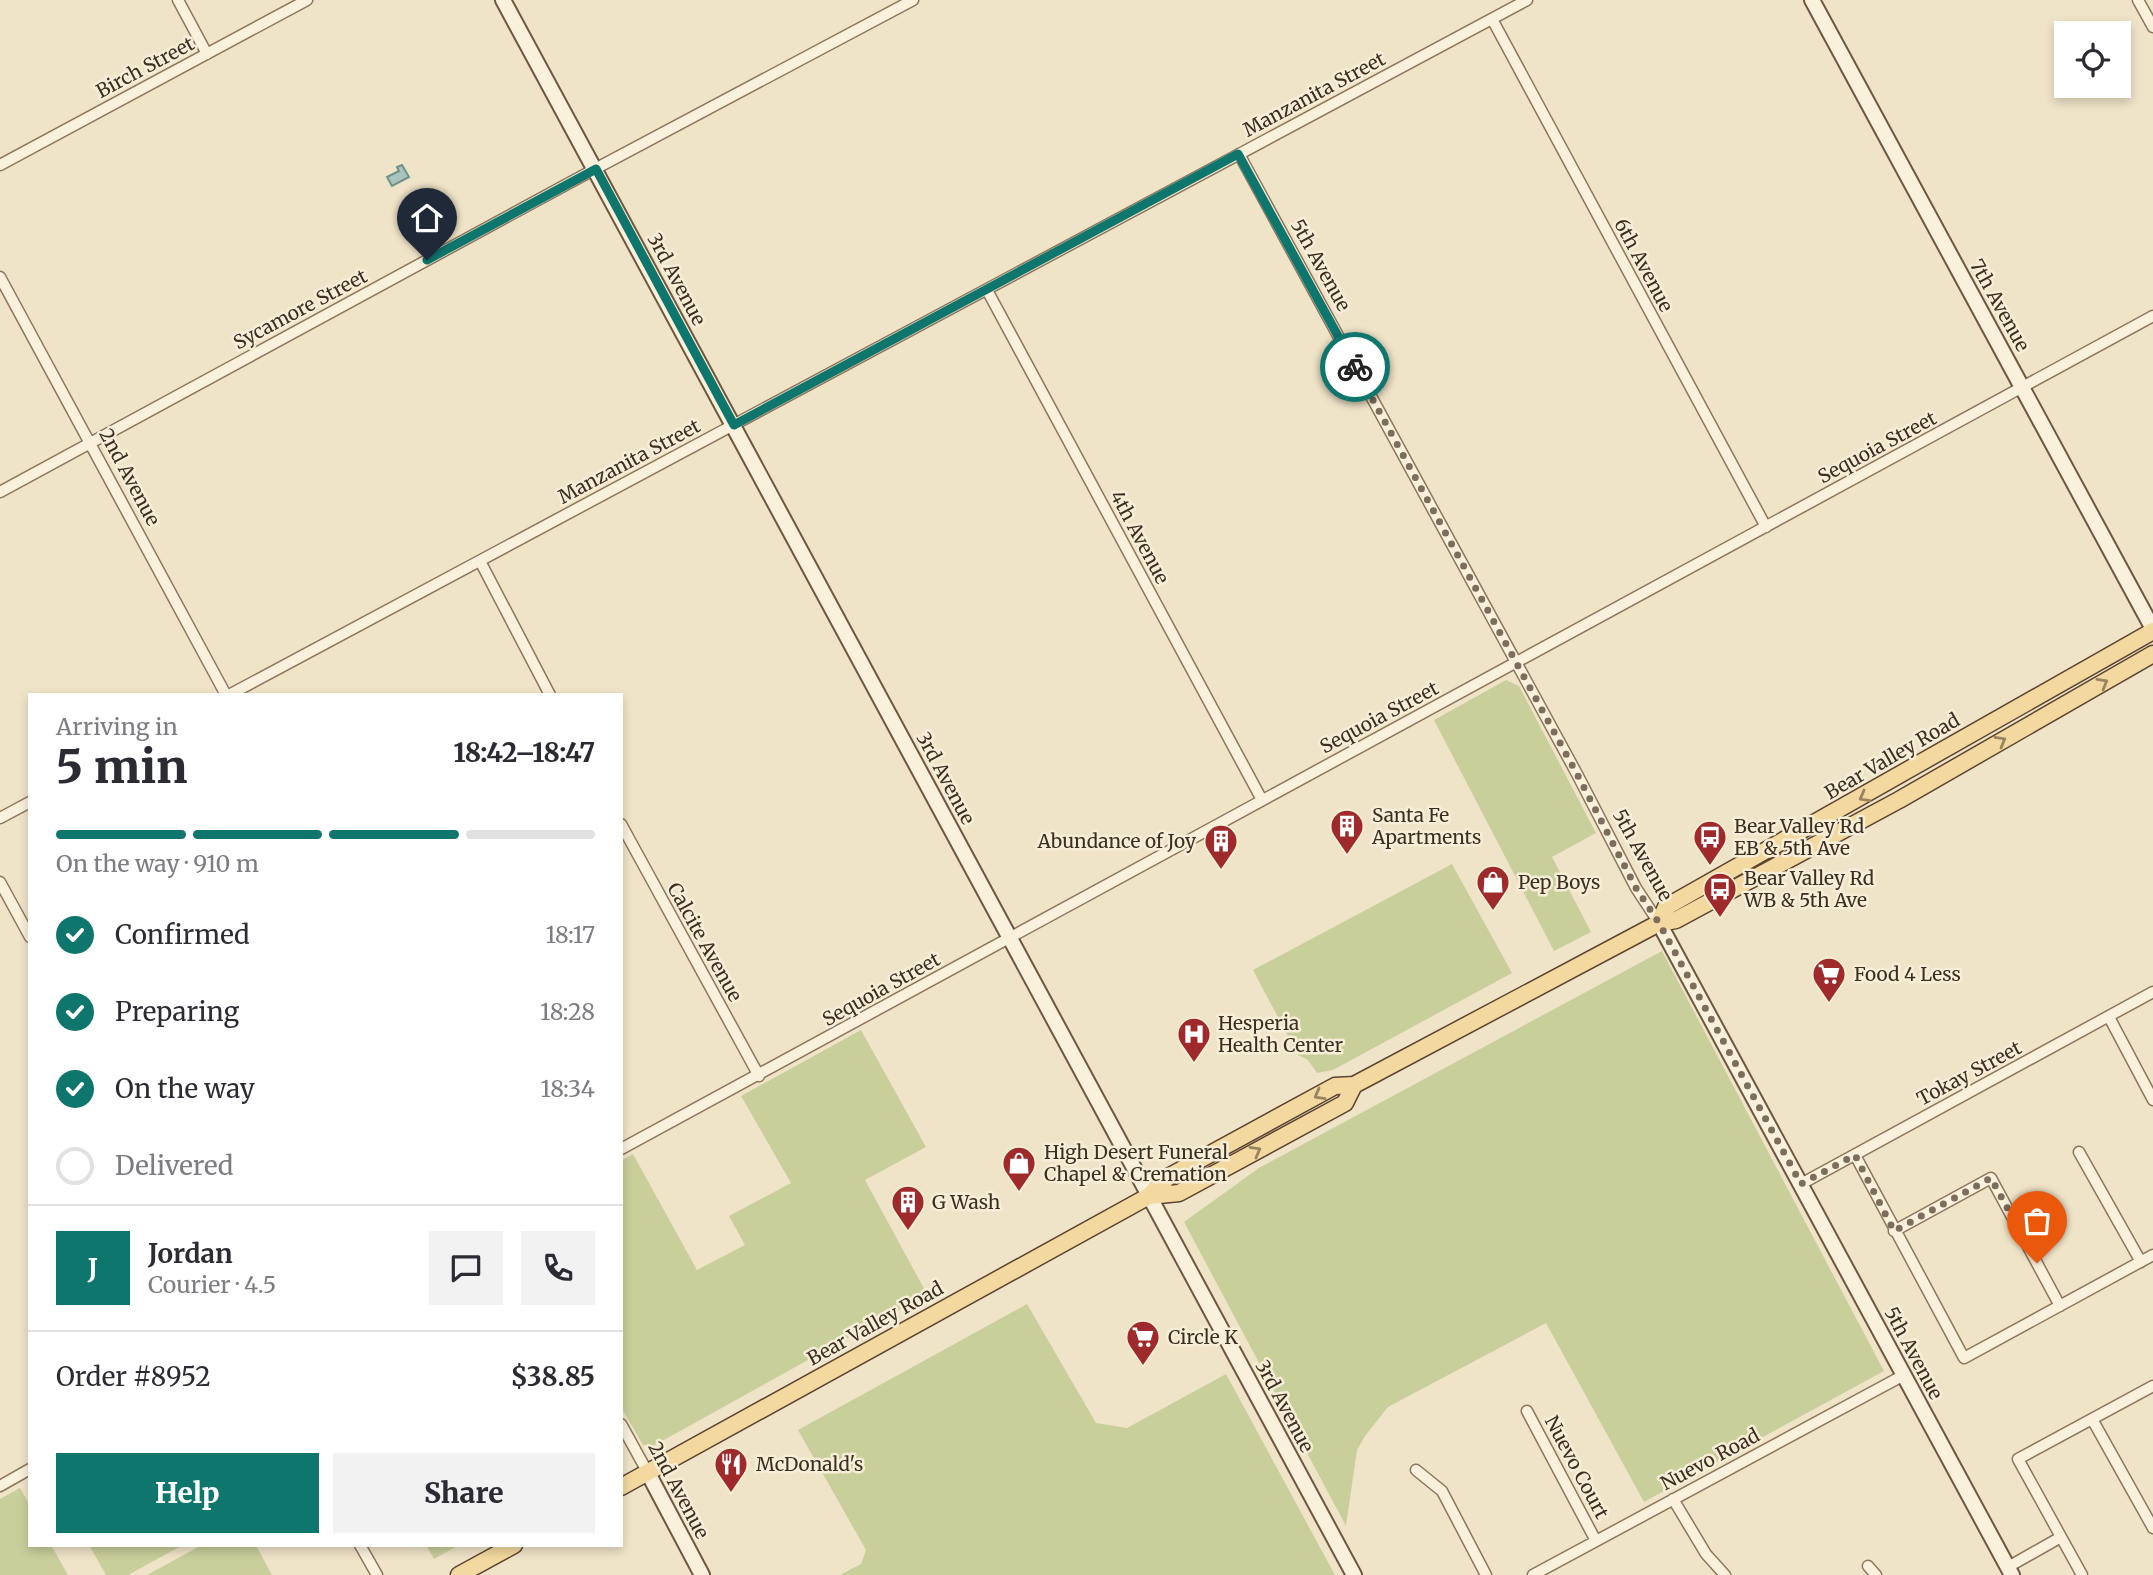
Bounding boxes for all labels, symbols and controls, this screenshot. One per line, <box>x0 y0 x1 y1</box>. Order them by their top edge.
map controls <box>2054 21 2131 98</box>
button: locate <box>2054 21 2131 98</box>
street label: Birch Street <box>92 31 199 103</box>
street label: Manzanita Street <box>1239 46 1390 142</box>
pin <box>397 188 457 260</box>
icon: home <box>408 199 446 237</box>
street label: 6th Avenue <box>1609 214 1679 316</box>
street label: 5th Avenue <box>1286 215 1356 315</box>
street label: 3rd Avenue <box>643 229 711 329</box>
street label: 7th Avenue <box>1965 255 2035 355</box>
street label: Sycamore Street <box>229 263 372 354</box>
courier <box>1320 332 1390 402</box>
icon: bike <box>1336 348 1374 386</box>
street label: Sequoia Street <box>1814 405 1941 488</box>
street label: Manzanita Street <box>554 413 705 509</box>
street label: 2nd Avenue <box>94 424 166 530</box>
street label: 4th Avenue <box>1105 486 1175 588</box>
street label: Sequoia Street <box>1316 675 1443 758</box>
one-way arrow <box>2095 678 2108 691</box>
street label: Bear Valley Road <box>1820 708 1964 804</box>
text: Arriving in <box>56 712 178 741</box>
street label: 3rd Avenue <box>912 728 980 828</box>
text: 18:42–18:47 <box>453 736 595 769</box>
one-way arrow <box>1993 736 2006 749</box>
text: 5 min <box>56 738 187 796</box>
one-way arrow <box>1859 789 1871 802</box>
place label: Santa Fe Apartments <box>1371 803 1481 849</box>
street label: 5th Avenue <box>1608 805 1678 905</box>
building icon: Santa Fe Apartments <box>1328 807 1366 856</box>
place label: Bear Valley Rd EB & 5th Ave <box>1734 814 1864 860</box>
bus stop icon: Bear Valley Rd EB & 5th Ave <box>1691 818 1729 867</box>
building icon: Abundance of Joy <box>1202 822 1240 871</box>
place label: Abundance of Joy <box>1037 829 1196 853</box>
text: On the way · 910 m <box>56 849 259 878</box>
shop icon: Pep Boys <box>1474 863 1512 912</box>
place label: Bear Valley Rd WB & 5th Ave <box>1743 866 1874 912</box>
place label: Pep Boys <box>1518 870 1600 894</box>
bus stop icon: Bear Valley Rd WB & 5th Ave <box>1701 870 1739 919</box>
street label: Calcite Avenue <box>662 878 748 1006</box>
icon: check <box>56 916 94 954</box>
text: Confirmed <box>115 918 250 951</box>
text: 18:17 <box>545 920 595 949</box>
street label: Sequoia Street <box>818 946 945 1031</box>
supermarket icon: Food 4 Less <box>1810 955 1848 1004</box>
place label: Food 4 Less <box>1854 962 1961 986</box>
icon: check <box>56 993 94 1031</box>
text: Preparing <box>115 995 239 1028</box>
text: 18:28 <box>540 997 595 1026</box>
place label: Hesperia Health Center <box>1218 1011 1343 1057</box>
hospital icon: Hesperia Health Center <box>1175 1015 1213 1064</box>
street label: Tokay Street <box>1912 1035 2026 1111</box>
icon: check <box>56 1070 94 1108</box>
text: On the way <box>115 1072 255 1105</box>
text: 18:34 <box>540 1074 595 1103</box>
one-way arrow <box>1314 1087 1326 1100</box>
place label: High Desert Funeral Chapel & Cremation <box>1044 1140 1228 1186</box>
shop icon: High Desert Funeral Chapel & Cremation <box>1000 1144 1038 1193</box>
one-way arrow <box>1249 1146 1261 1160</box>
text: Delivered <box>115 1149 234 1182</box>
building icon: G Wash <box>889 1183 927 1232</box>
place label: G Wash <box>932 1190 1001 1214</box>
pin <box>2007 1191 2067 1263</box>
icon: bag <box>2018 1202 2056 1240</box>
button: chat <box>429 1231 503 1305</box>
button: phone <box>521 1231 595 1305</box>
text: Jordan <box>148 1237 233 1270</box>
text: J <box>88 1252 98 1285</box>
text: Courier · 4.5 <box>148 1270 276 1299</box>
street label: Bear Valley Road <box>803 1276 947 1370</box>
street label: 5th Avenue <box>1880 1303 1948 1404</box>
supermarket icon: Circle K <box>1124 1318 1162 1367</box>
place label: Circle K <box>1168 1325 1238 1349</box>
street label: 3rd Avenue <box>1251 1356 1319 1456</box>
text: Order #8952 <box>56 1360 211 1393</box>
text: $38.85 <box>510 1360 595 1393</box>
street label: Nuevo Court <box>1540 1411 1615 1523</box>
street label: Nuevo Road <box>1656 1423 1764 1495</box>
street label: 2nd Avenue <box>643 1437 715 1543</box>
restaurant icon: McDonald's <box>712 1445 750 1494</box>
place label: McDonald's <box>756 1452 863 1476</box>
button: Help <box>56 1453 319 1533</box>
button: Share <box>333 1453 595 1533</box>

